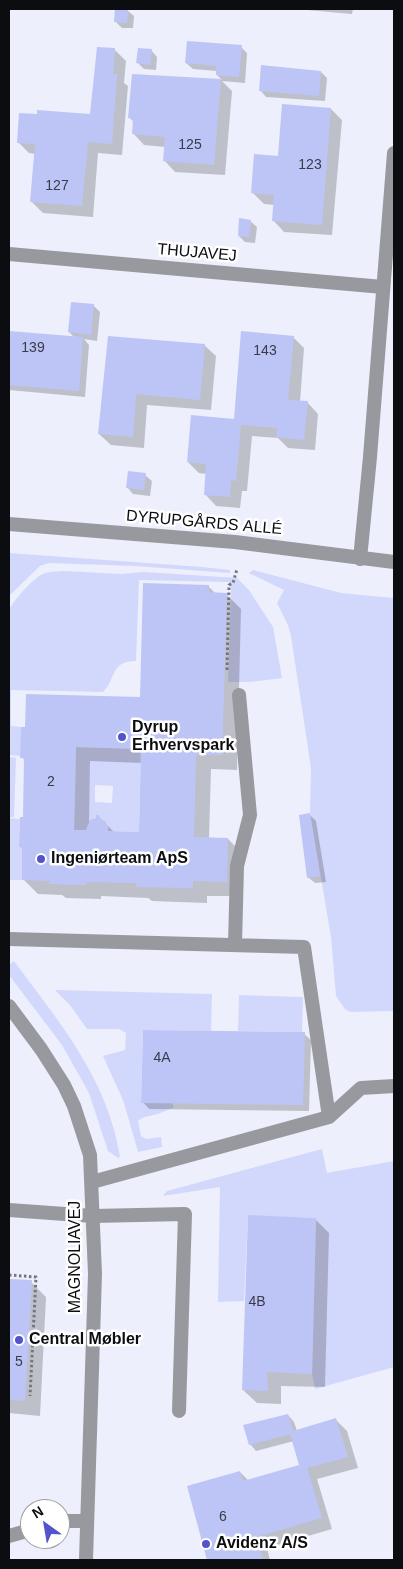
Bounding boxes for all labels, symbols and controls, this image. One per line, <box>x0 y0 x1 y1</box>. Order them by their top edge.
house number: 125 <box>178 137 202 153</box>
house number: 123 <box>298 157 322 173</box>
house number: 127 <box>45 178 69 194</box>
street label: THUJAVEJ <box>156 240 238 266</box>
house number: 139 <box>21 340 45 356</box>
house number: 143 <box>253 343 277 359</box>
street label: DYRUPGÅRDS ALLÉ <box>125 507 283 539</box>
place label: Dyrup Erhvervspark <box>132 718 234 756</box>
marker: Dyrup Erhvervspark <box>116 731 128 743</box>
house number: 2 <box>47 774 55 790</box>
place label: Ingeniørteam ApS <box>51 849 188 869</box>
marker: Ingeniørteam ApS <box>35 853 47 865</box>
house number: 4A <box>153 1050 171 1066</box>
street label: MAGNOLIAVEJ <box>66 1201 86 1313</box>
house number: 4B <box>248 1294 266 1310</box>
place label: Central Møbler <box>29 1330 141 1350</box>
marker: Central Møbler <box>13 1334 25 1346</box>
house number: 5 <box>15 1354 23 1370</box>
north arrow <box>20 1499 70 1549</box>
text: N <box>29 1503 46 1522</box>
house number: 6 <box>219 1509 227 1525</box>
place label: Avidenz A/S <box>216 1534 308 1554</box>
marker: Avidenz A/S <box>200 1538 212 1550</box>

